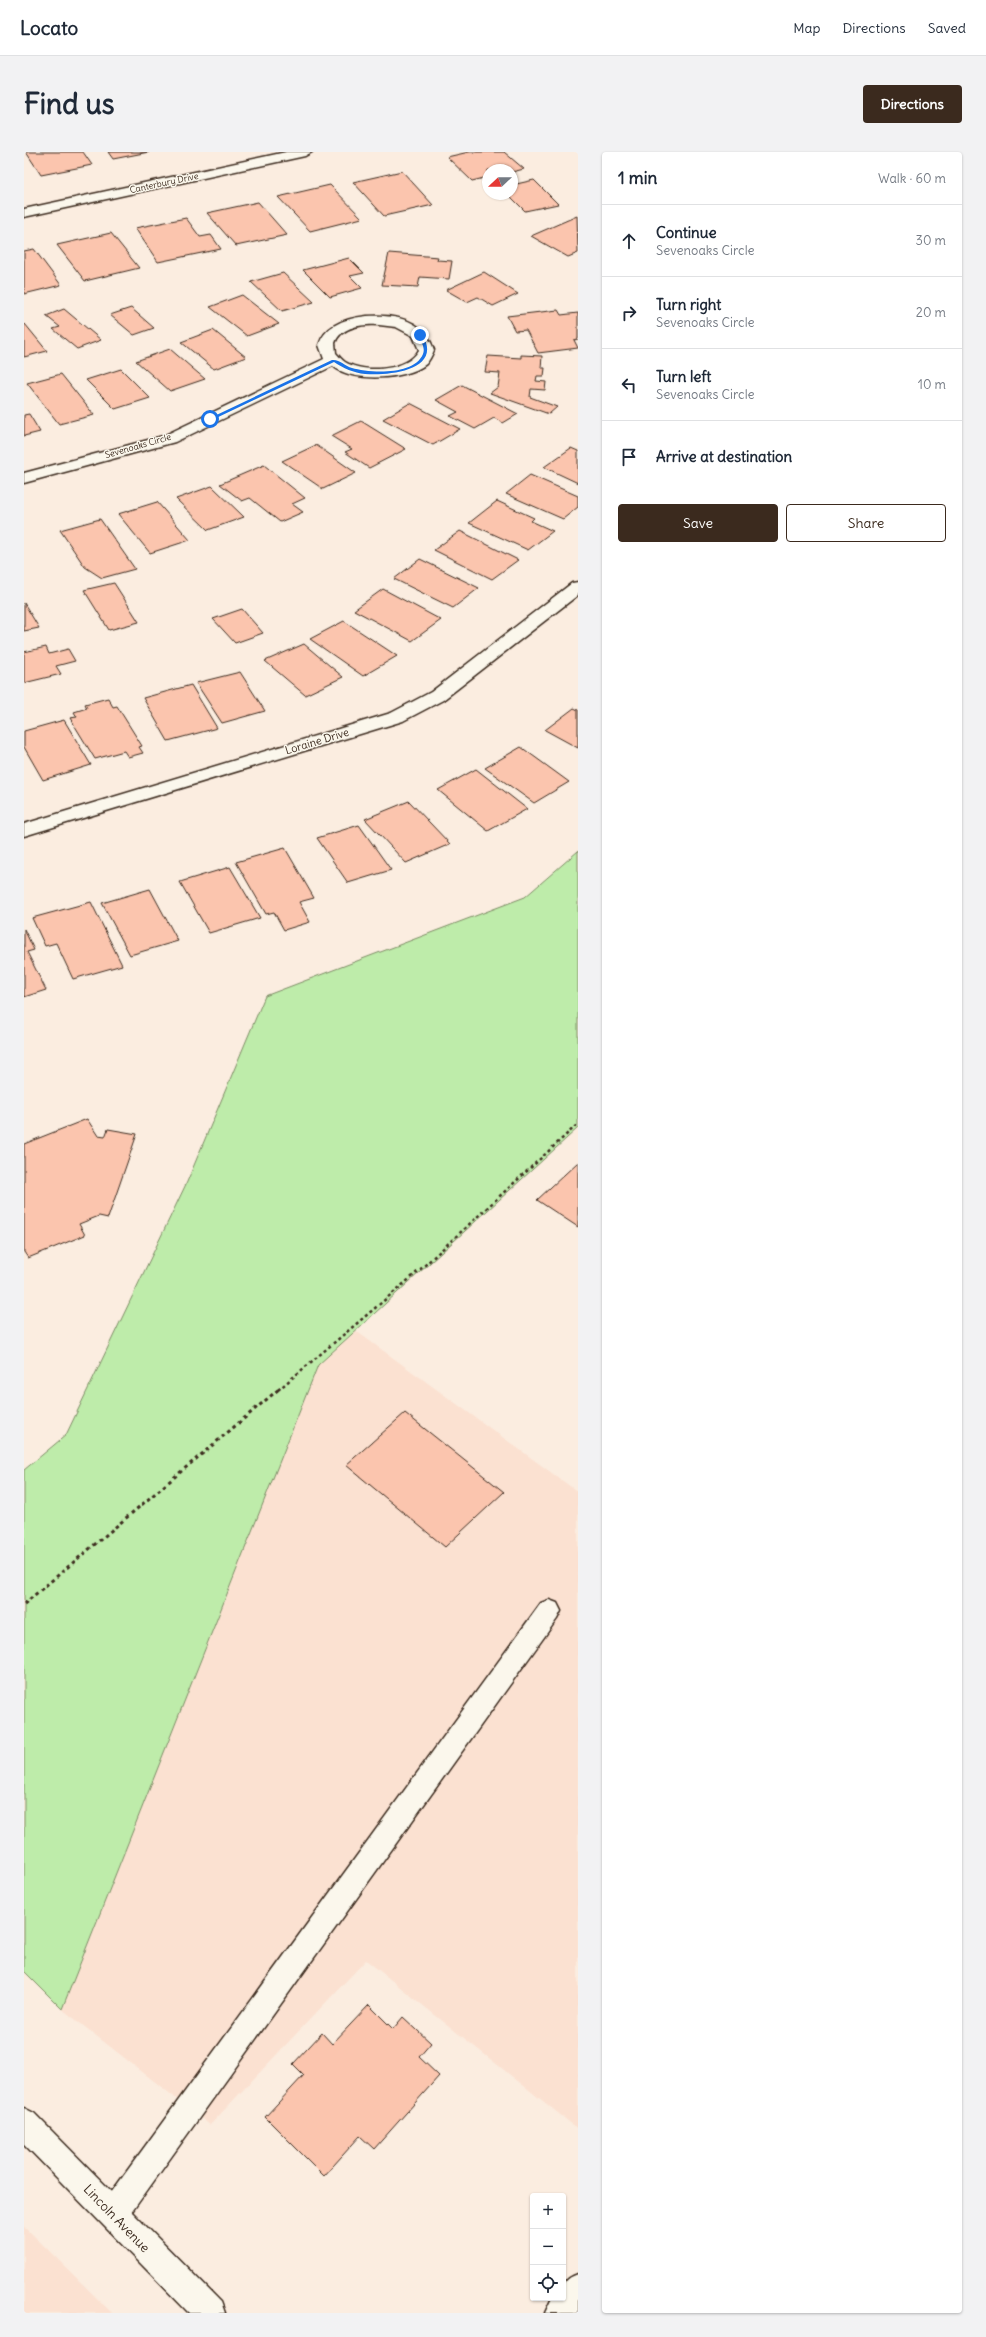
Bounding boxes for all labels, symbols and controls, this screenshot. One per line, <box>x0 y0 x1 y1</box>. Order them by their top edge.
text: Locato <box>20 16 78 40</box>
text: Map <box>793 19 820 37</box>
text: Directions <box>842 19 906 37</box>
text: Saved <box>928 19 966 37</box>
button: Directions <box>863 85 962 123</box>
text: Find us <box>24 86 115 122</box>
north arrow <box>482 164 518 200</box>
text: 1 min <box>618 167 657 189</box>
street label: Canterbury Drive <box>129 170 199 195</box>
text: Walk · 60 m <box>878 170 946 187</box>
text: Continue <box>656 223 717 242</box>
icon: ahead <box>618 230 640 252</box>
text: 30 m <box>916 232 946 249</box>
text: Sevenoaks Circle <box>656 242 755 259</box>
text: Turn right <box>656 295 721 314</box>
icon: right <box>618 302 640 324</box>
text: 20 m <box>916 304 946 321</box>
text: Sevenoaks Circle <box>656 314 755 331</box>
route end <box>411 326 429 344</box>
text: Turn left <box>656 367 711 386</box>
icon: left <box>618 374 640 396</box>
text: 10 m <box>918 376 946 393</box>
text: Sevenoaks Circle <box>656 386 755 403</box>
route start <box>201 410 219 428</box>
street label: Sevenoaks Circle <box>104 431 172 460</box>
icon: arrive <box>618 446 640 468</box>
text: Arrive at destination <box>656 447 792 466</box>
button: Save <box>618 504 778 542</box>
button: Share <box>786 504 946 542</box>
street label: Loraine Drive <box>283 725 351 757</box>
street label: Lincoln Avenue <box>80 2181 153 2256</box>
map controls <box>530 2193 566 2301</box>
button: + <box>530 2193 566 2229</box>
button: − <box>530 2229 566 2265</box>
button: locate <box>530 2265 566 2301</box>

